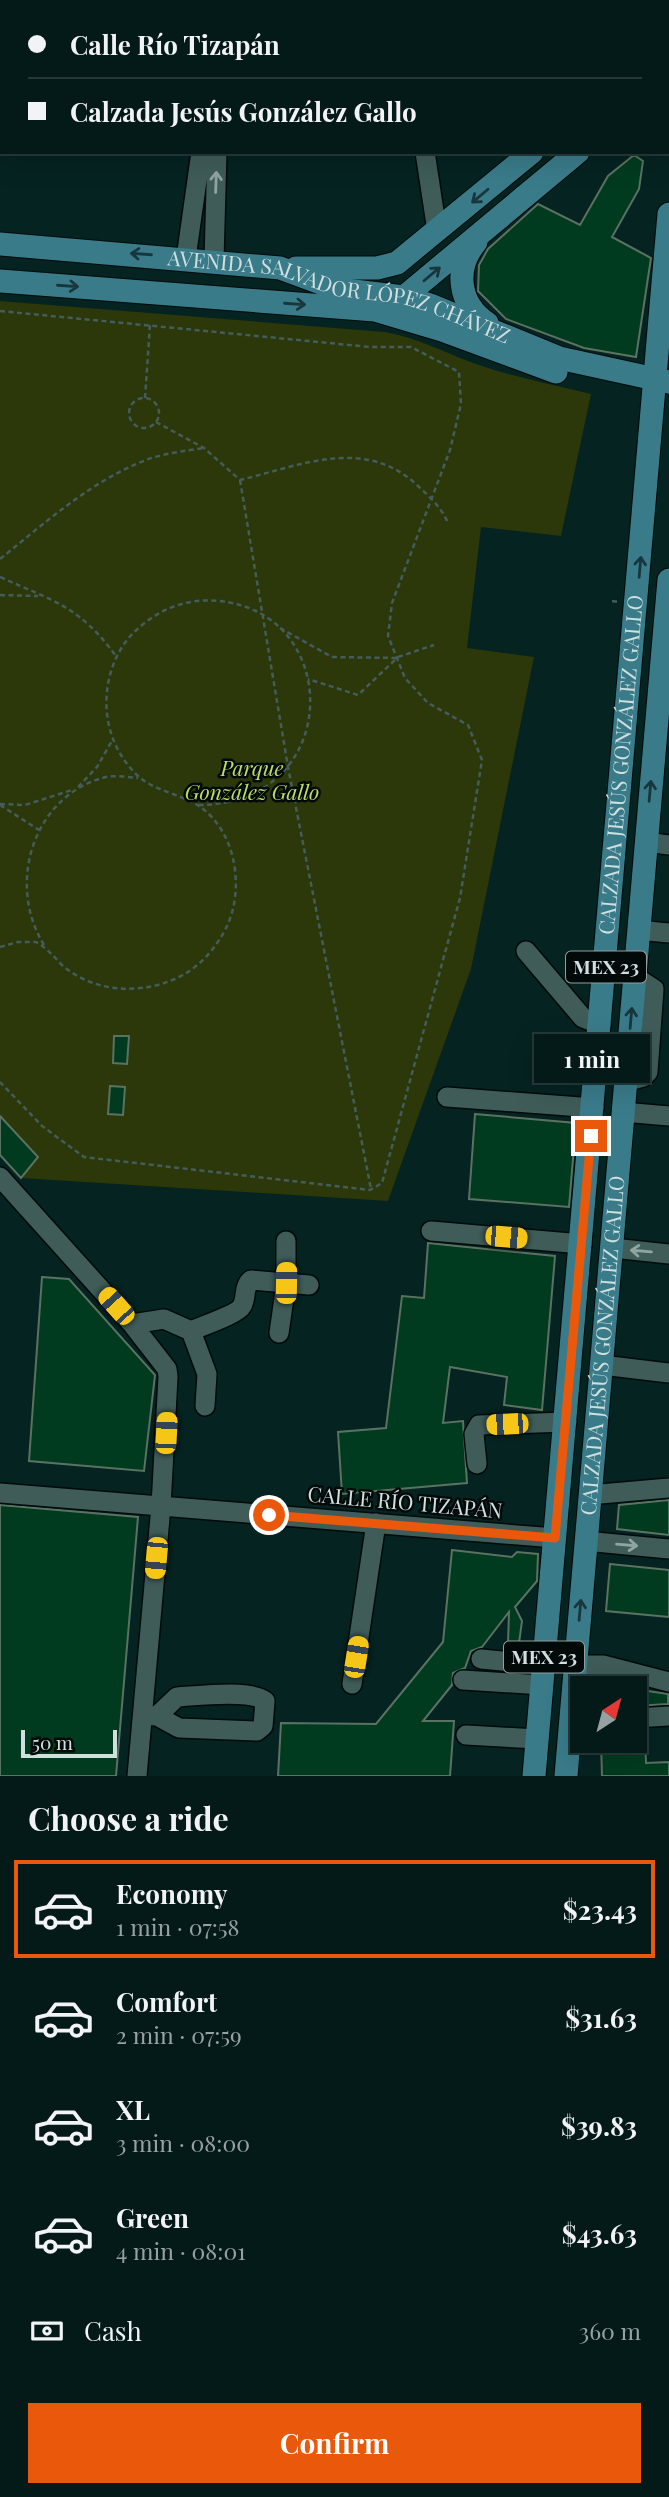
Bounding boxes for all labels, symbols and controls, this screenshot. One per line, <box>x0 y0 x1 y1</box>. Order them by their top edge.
text: Calle Río Tizapán <box>70 27 280 62</box>
text: Calzada Jesús González Gallo <box>70 94 417 129</box>
one-way arrow <box>210 171 223 194</box>
one-way arrow <box>471 188 489 204</box>
street label: AVENIDA SALVADOR LÓPEZ CHÁVEZ <box>166 242 515 349</box>
one-way arrow <box>129 248 152 261</box>
one-way arrow <box>423 266 441 282</box>
one-way arrow <box>56 280 79 293</box>
one-way arrow <box>283 298 306 311</box>
one-way arrow <box>634 556 647 578</box>
street label: CALZADA JESÚS GONZÁLEZ GALLO <box>591 593 648 936</box>
park label: Parque González Gallo <box>185 753 319 805</box>
one-way arrow <box>644 780 657 803</box>
road number: MEX 23 <box>566 951 646 982</box>
one-way arrow <box>625 1007 638 1029</box>
callout: 1 min <box>533 1034 649 1084</box>
text: 1 min <box>564 1043 620 1074</box>
route end <box>575 1120 607 1152</box>
street label: CALZADA JESÚS GONZÁLEZ GALLO <box>572 1174 630 1517</box>
car <box>485 1225 528 1249</box>
one-way arrow <box>630 1244 653 1257</box>
car <box>276 1262 297 1304</box>
car <box>95 1283 138 1329</box>
car <box>155 1411 178 1455</box>
car <box>486 1413 529 1435</box>
street label: CALLE RÍO TIZAPÁN <box>307 1479 504 1523</box>
route start <box>253 1499 285 1531</box>
car <box>144 1536 169 1580</box>
one-way arrow <box>615 1539 638 1552</box>
one-way arrow <box>574 1600 587 1622</box>
car <box>343 1635 370 1679</box>
road number: MEX 23 <box>504 1642 584 1672</box>
north arrow <box>570 1676 648 1754</box>
map controls <box>570 1676 647 1753</box>
scale bar <box>21 1727 117 1759</box>
text: 50 m <box>32 1729 73 1755</box>
text: Choose a ride <box>28 1796 229 1839</box>
text: Economy <box>116 1876 227 1911</box>
icon: car <box>32 1878 95 1941</box>
text: $23.43 <box>563 1892 637 1927</box>
text: 1 min · 07:58 <box>116 1911 239 1942</box>
text: Comfort <box>116 1984 217 2019</box>
icon: car <box>32 1986 95 2049</box>
text: $31.63 <box>565 2000 637 2035</box>
text: 2 min · 07:59 <box>116 2019 242 2050</box>
text: XL <box>116 2092 150 2127</box>
icon: car <box>32 2094 95 2157</box>
text: $39.83 <box>561 2108 637 2143</box>
text: 3 min · 08:00 <box>116 2127 250 2158</box>
text: Green <box>116 2200 189 2235</box>
icon: car <box>32 2202 95 2265</box>
text: $43.63 <box>562 2216 637 2251</box>
text: 4 min · 08:01 <box>116 2235 246 2266</box>
icon: cash <box>28 2312 66 2350</box>
text: Cash <box>84 2313 142 2348</box>
text: 360 m <box>579 2315 641 2346</box>
button: Confirm <box>28 2403 641 2483</box>

